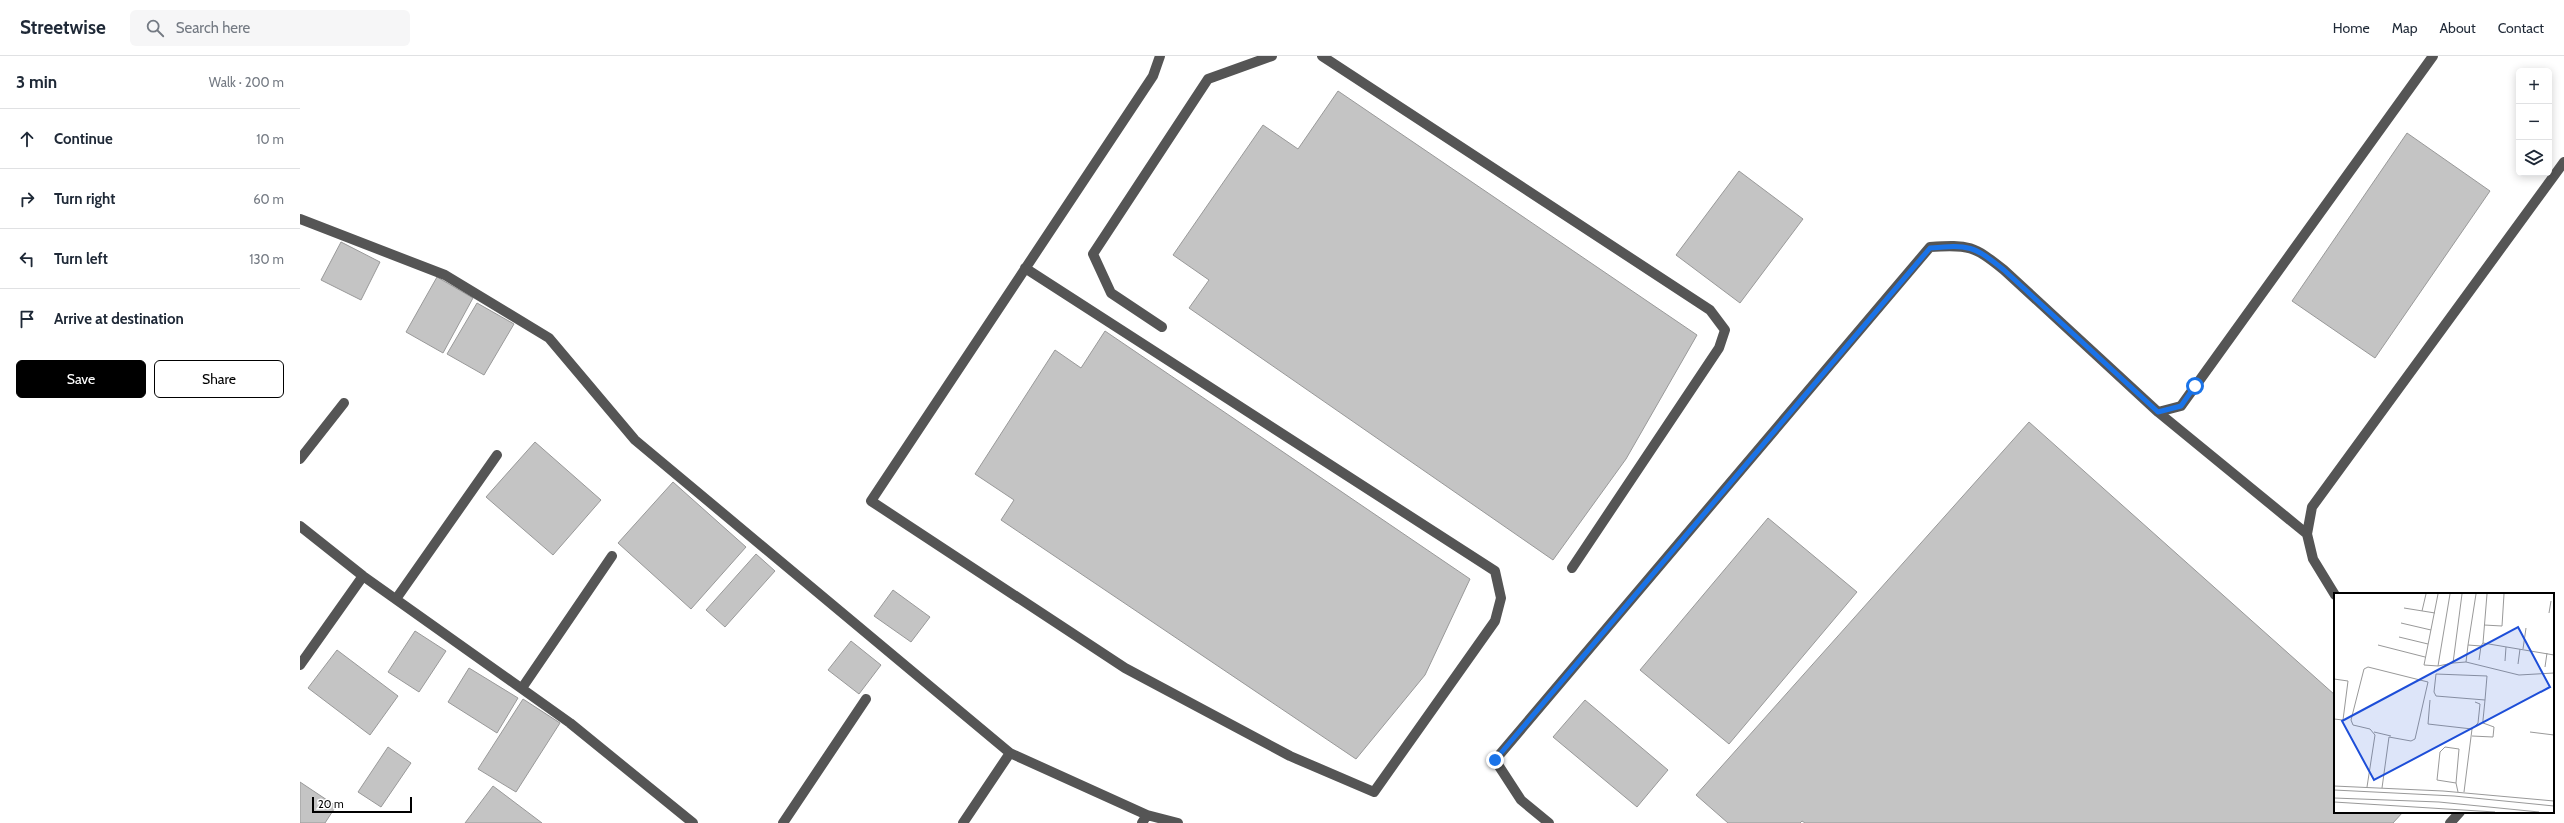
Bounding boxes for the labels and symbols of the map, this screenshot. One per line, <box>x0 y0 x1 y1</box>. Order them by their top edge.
route start <box>2186 377 2204 395</box>
inset map <box>2334 593 2554 813</box>
route end <box>1486 751 1504 769</box>
scale bar <box>312 795 412 814</box>

